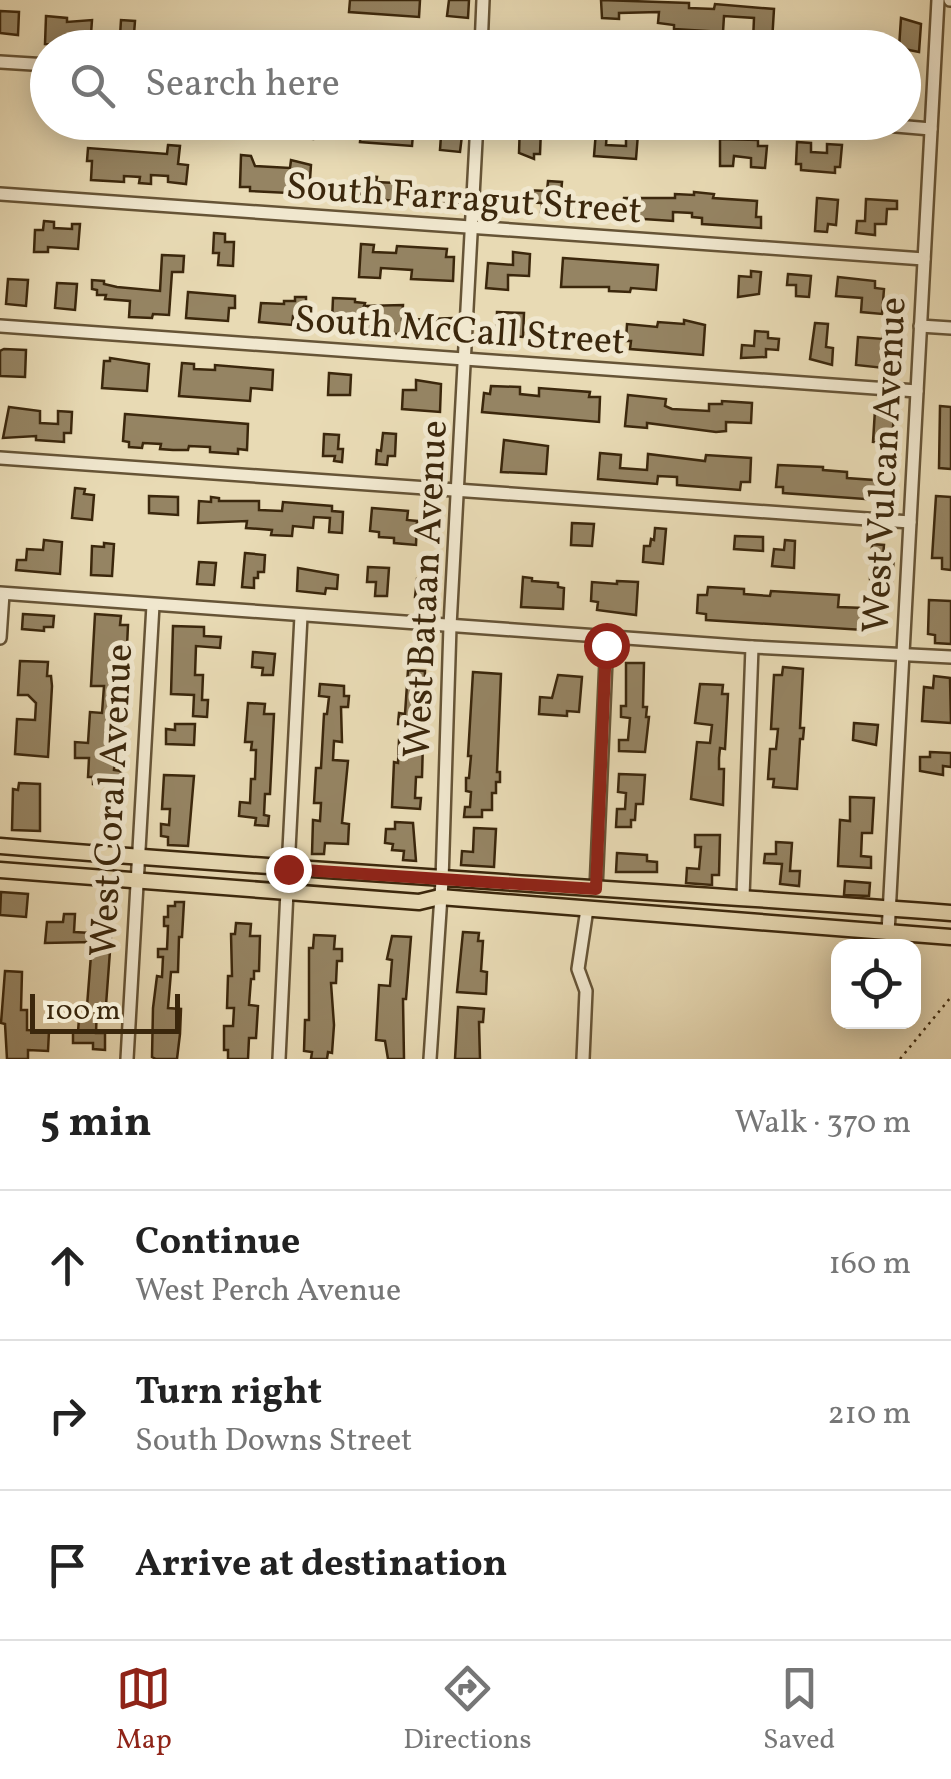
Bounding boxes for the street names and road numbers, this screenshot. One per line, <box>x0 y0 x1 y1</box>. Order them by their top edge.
street label: South Farragut Street <box>284 162 644 239</box>
street label: South McCall Street <box>293 294 627 370</box>
street label: West Vulcan Avenue <box>851 296 922 635</box>
street label: West Bataan Avenue <box>392 419 463 759</box>
street label: West Coral Avenue <box>79 642 148 958</box>

